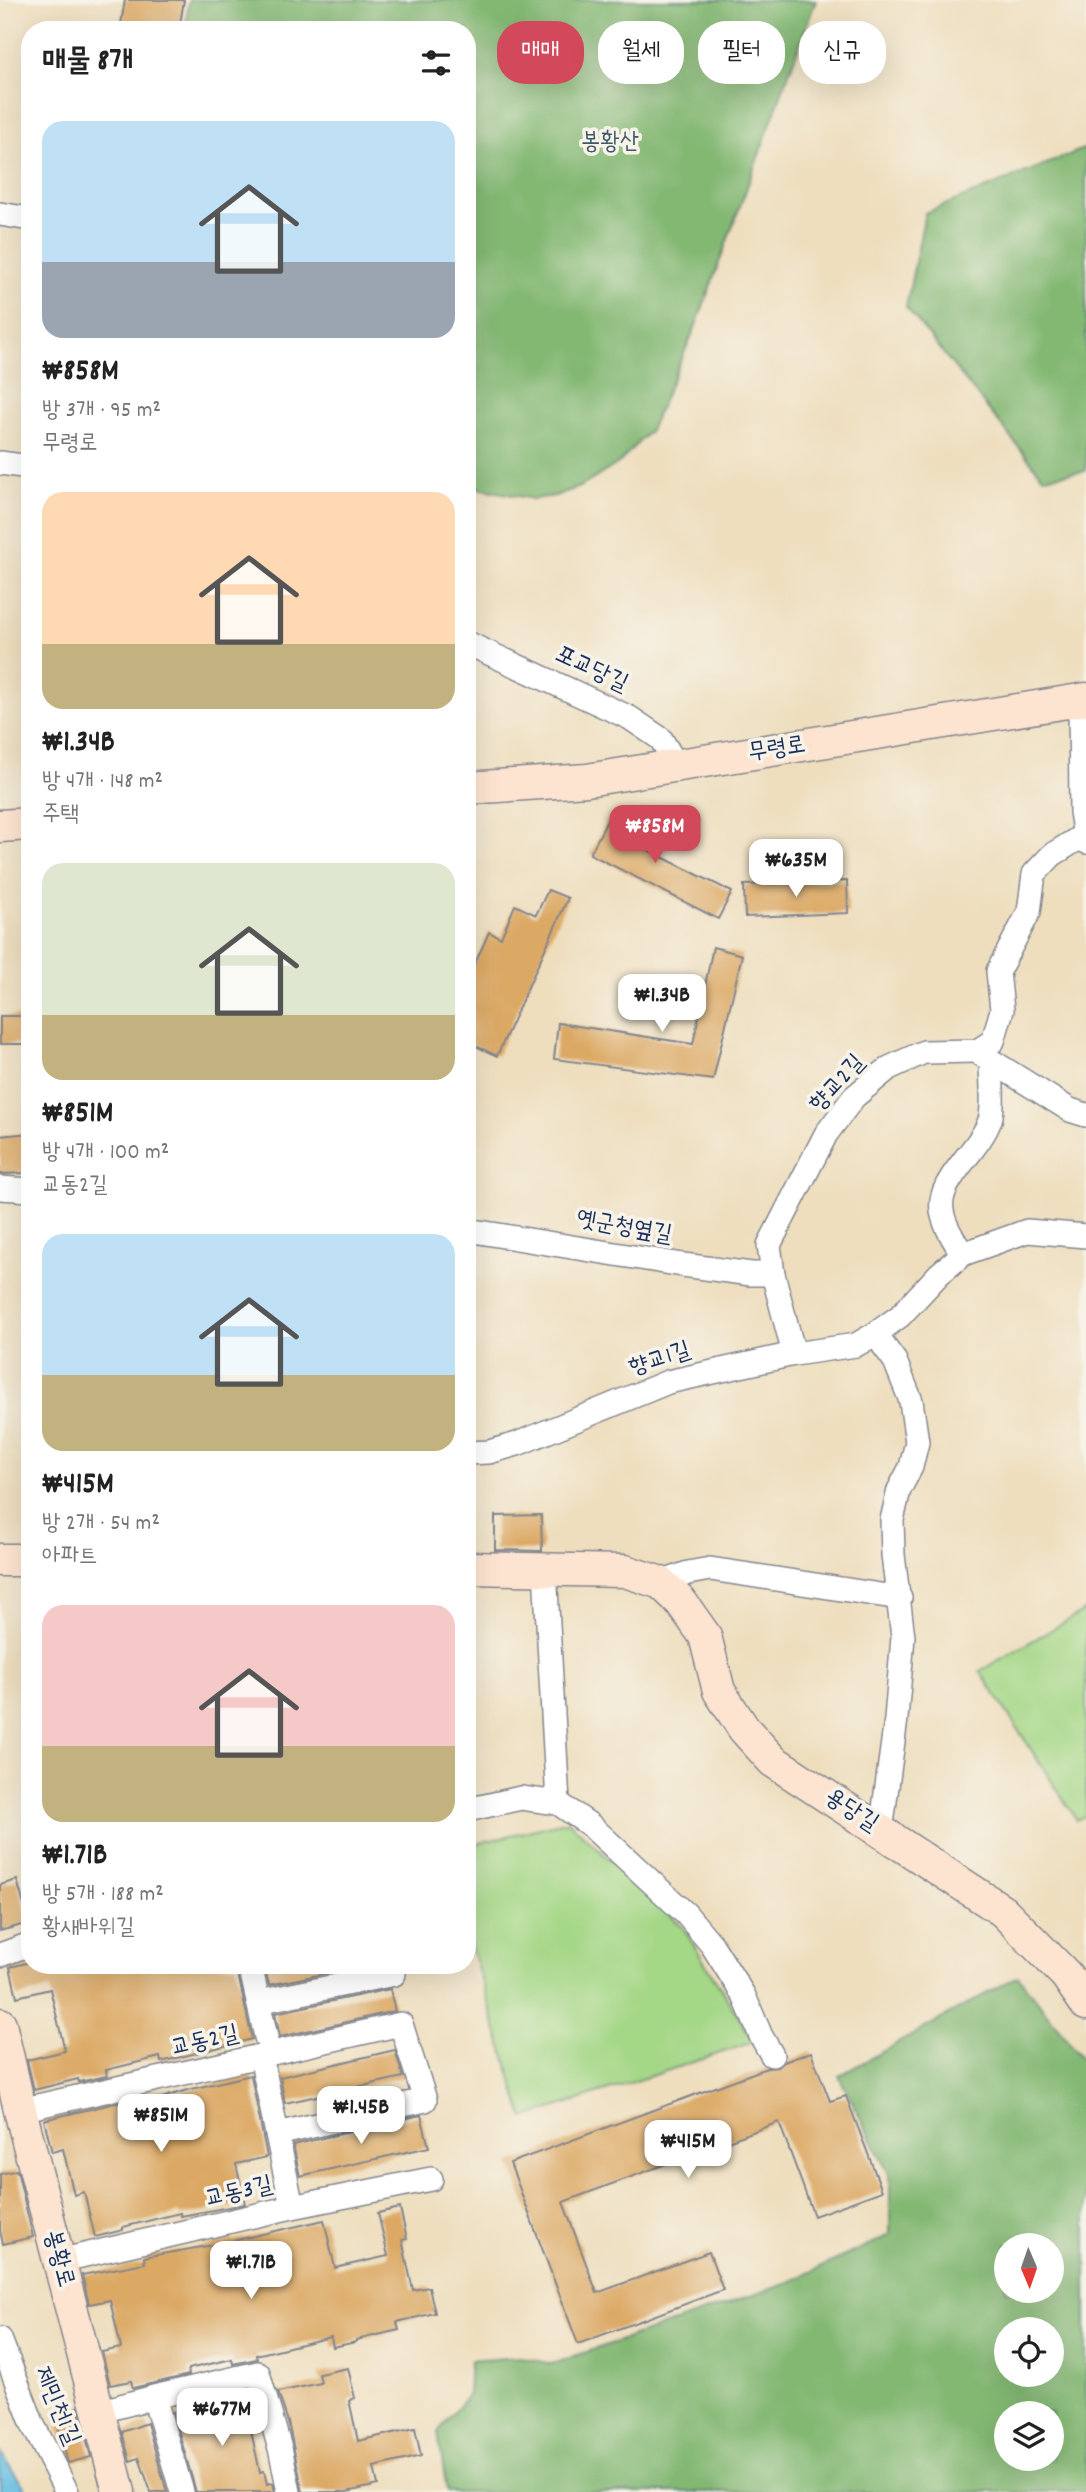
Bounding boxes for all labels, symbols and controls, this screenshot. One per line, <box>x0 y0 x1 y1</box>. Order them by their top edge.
chip: 매매 <box>497 21 584 84</box>
chip: 월세 <box>598 21 684 84</box>
chip: 필터 <box>698 21 785 84</box>
chip: 신규 <box>799 21 886 84</box>
text: 매물 8개 <box>42 42 133 85</box>
icon: filters <box>417 44 455 82</box>
park label: 봉황산 <box>581 126 639 160</box>
icon: home <box>186 166 312 292</box>
text: ₩858M <box>42 352 119 395</box>
text: 방 3개 · 95 m² <box>42 395 161 428</box>
text: 무령로 <box>42 428 98 461</box>
icon: home <box>186 537 312 663</box>
street label: 포교당길 <box>549 638 633 702</box>
text: ₩1.34B <box>42 723 115 766</box>
street label: 무령로 <box>746 729 808 771</box>
text: 방 4개 · 148 m² <box>42 766 163 799</box>
text: 주택 <box>42 799 79 832</box>
pin: ₩858M <box>606 806 704 865</box>
text: ₩858M <box>626 811 684 844</box>
pin: ₩635M <box>747 839 845 899</box>
text: ₩635M <box>765 845 827 878</box>
icon: home <box>186 908 312 1034</box>
pin: ₩1.34B <box>605 974 719 1034</box>
text: ₩1.34B <box>634 980 690 1013</box>
street label: 향교2길 <box>802 1047 874 1121</box>
text: ₩851M <box>42 1094 113 1137</box>
text: 방 4개 · 100 m² <box>42 1137 169 1170</box>
text: 교동2길 <box>42 1170 108 1203</box>
street label: 옛군청옆길 <box>574 1203 674 1253</box>
icon: home <box>186 1279 312 1405</box>
street label: 향교1길 <box>625 1334 695 1386</box>
text: ₩415M <box>42 1465 114 1508</box>
text: 방 2개 · 54 m² <box>42 1508 160 1541</box>
text: 아파트 <box>42 1541 98 1574</box>
icon: home <box>186 1650 312 1776</box>
street label: 용당길 <box>817 1781 885 1841</box>
text: ₩1.71B <box>42 1836 107 1879</box>
text: 방 5개 · 188 m² <box>42 1879 164 1912</box>
text: 황새바위길 <box>42 1912 135 1945</box>
street label: 교동2길 <box>168 2018 242 2066</box>
pin: ₩1.45B <box>304 2086 418 2146</box>
text: ₩1.45B <box>333 2092 389 2125</box>
pin: ₩851M <box>112 2094 210 2154</box>
text: ₩851M <box>134 2100 188 2133</box>
pin: ₩415M <box>639 2120 737 2180</box>
text: ₩415M <box>660 2126 716 2159</box>
street label: 교동3길 <box>202 2169 276 2217</box>
street label: 봉황로 <box>34 2227 82 2291</box>
north arrow <box>994 2233 1064 2303</box>
map controls <box>994 2233 1064 2471</box>
pin: ₩1.71B <box>194 2242 308 2301</box>
text: ₩1.71B <box>226 2247 276 2280</box>
button: locate <box>994 2317 1064 2387</box>
street label: 제민천1길 <box>24 2361 88 2451</box>
pin: ₩677M <box>173 2388 271 2448</box>
text: ₩677M <box>193 2394 251 2427</box>
button: layers <box>994 2401 1064 2471</box>

